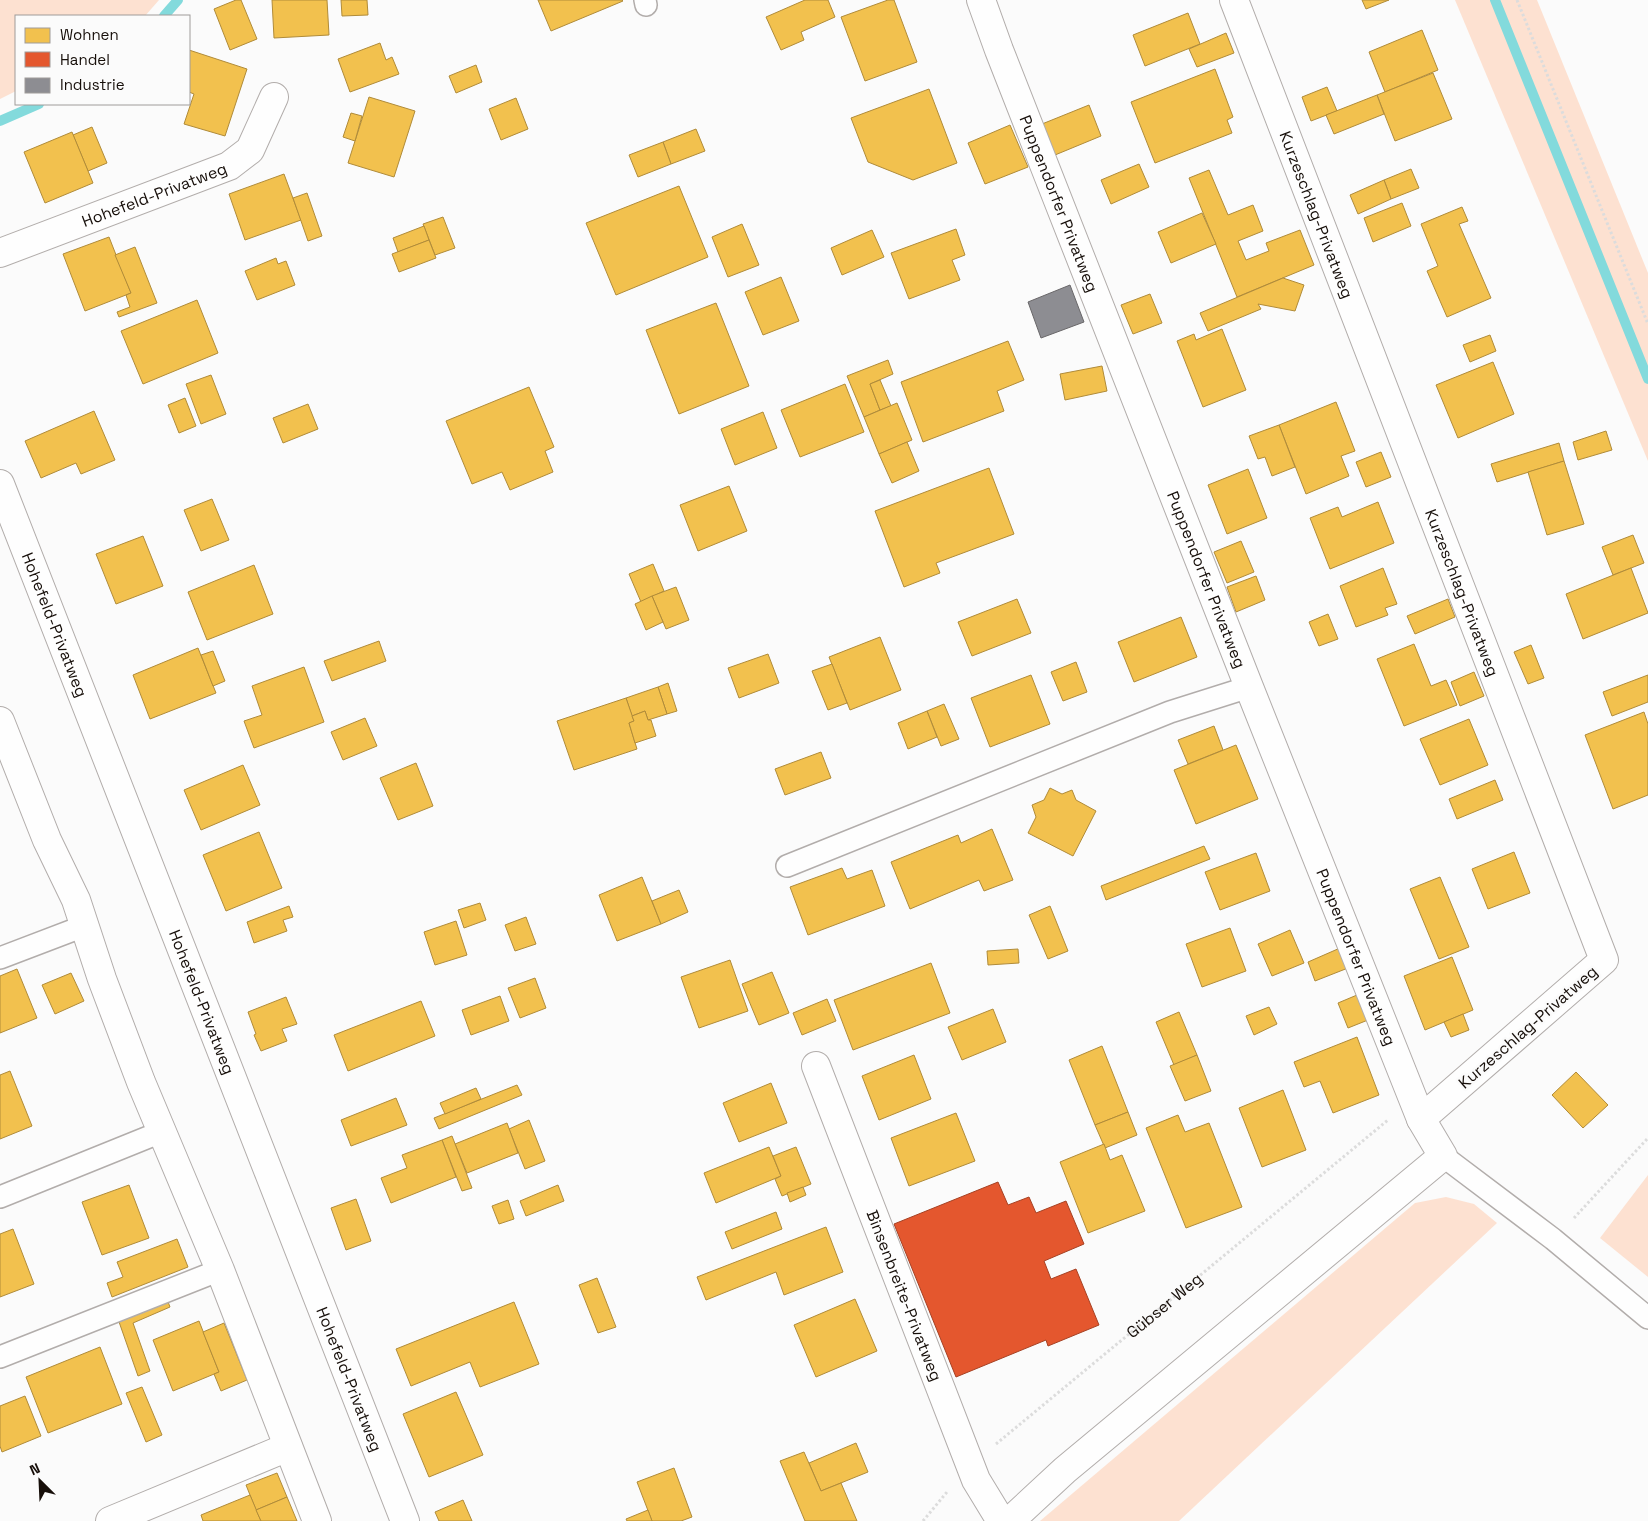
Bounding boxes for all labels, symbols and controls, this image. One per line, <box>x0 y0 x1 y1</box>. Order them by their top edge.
legend <box>15 15 190 105</box>
text: Wohnen <box>60 25 119 44</box>
text: Handel <box>60 50 110 69</box>
text: Industrie <box>60 75 125 94</box>
street label: Puppendorfer Privatweg <box>1015 112 1103 295</box>
street label: Kurzeschlag-Privatweg <box>1275 128 1358 301</box>
street label: Hohefeld-Privatweg <box>79 157 230 231</box>
street label: Puppendorfer Privatweg <box>1163 488 1251 671</box>
street label: Kurzeschlag-Privatweg <box>1421 506 1504 679</box>
street label: Hohefeld-Privatweg <box>17 549 93 700</box>
street label: Puppendorfer Privatweg <box>1312 866 1401 1048</box>
street label: Hohefeld-Privatweg <box>165 927 240 1077</box>
street label: Kurzeschlag-Privatweg <box>1454 961 1602 1093</box>
street label: Binsenbreite-Privatweg <box>862 1207 947 1384</box>
street label: Gübser Weg <box>1122 1268 1206 1343</box>
street label: Hohefeld-Privatweg <box>312 1304 387 1455</box>
north arrow <box>15 1456 65 1506</box>
text: N <box>27 1459 43 1479</box>

